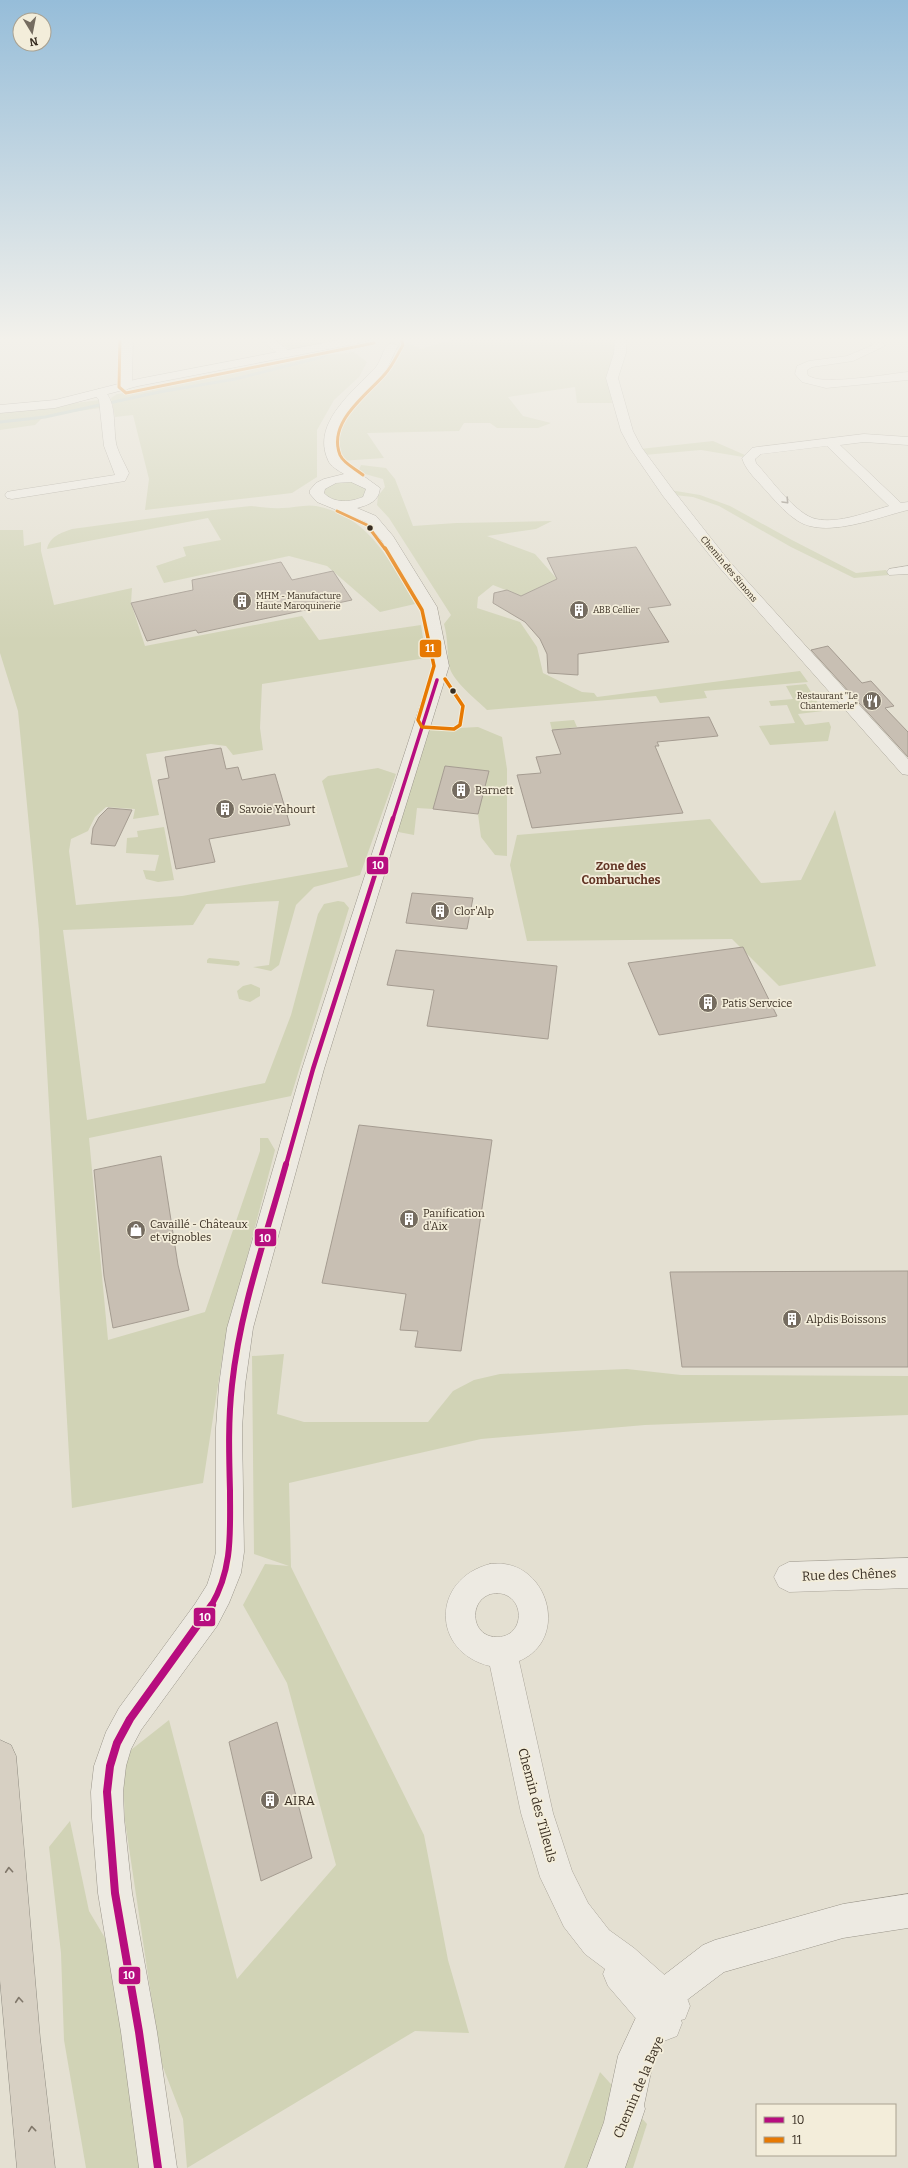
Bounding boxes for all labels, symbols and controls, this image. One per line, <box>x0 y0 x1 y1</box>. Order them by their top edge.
north arrow <box>12 12 52 52</box>
text: N <box>28 34 39 49</box>
one-way arrow <box>781 496 788 504</box>
unlabelled marker <box>365 523 375 533</box>
street label: Chemin des Simons <box>699 534 759 604</box>
building icon: MHM - Manufacture Haute Maroquinerie <box>231 590 253 612</box>
place label: MHM - Manufacture Haute Maroquinerie <box>256 591 341 611</box>
building icon: ABB Cellier <box>568 599 590 621</box>
place label: ABB Cellier <box>593 605 640 615</box>
line badge: 11 <box>419 639 442 658</box>
text: 11 <box>425 642 435 655</box>
unlabelled marker <box>448 686 458 696</box>
restaurant icon: Restaurant "Le Chantemerle" <box>861 690 883 712</box>
place label: Restaurant "Le Chantemerle" <box>797 691 858 711</box>
building icon: Barnett <box>450 779 472 801</box>
place label: Barnett <box>475 784 514 797</box>
building icon: Savoie Yahourt <box>214 798 236 820</box>
place label: Savoie Yahourt <box>239 803 315 816</box>
line badge: 10 <box>366 856 389 875</box>
text: 10 <box>372 859 384 872</box>
district label: Zone des Combaruches <box>582 859 661 887</box>
building icon: Clor'Alp <box>429 900 451 922</box>
place label: Clor'Alp <box>454 905 494 918</box>
building icon: Patis Servcice <box>697 992 719 1014</box>
place label: Patis Servcice <box>722 997 792 1010</box>
place label: Panification d'Aix <box>423 1207 485 1233</box>
building icon: Panification d'Aix <box>398 1208 420 1230</box>
place label: Cavaillé - Châteaux et vignobles <box>150 1218 248 1244</box>
shop icon: Cavaillé - Châteaux et vignobles <box>125 1219 147 1241</box>
line badge: 10 <box>254 1228 277 1247</box>
text: 10 <box>259 1232 271 1245</box>
building icon: Alpdis Boissons <box>781 1308 803 1330</box>
place label: Alpdis Boissons <box>806 1313 886 1326</box>
street label: Rue des Chênes <box>802 1565 897 1584</box>
line badge: 10 <box>193 1607 216 1627</box>
text: 10 <box>199 1611 211 1624</box>
street label: Chemin des Tilleuls <box>515 1746 560 1864</box>
building icon: AIRA <box>259 1789 281 1811</box>
place label: AIRA <box>284 1793 316 1808</box>
one-way arrow <box>4 1867 13 1873</box>
line badge: 10 <box>118 1966 141 1985</box>
text: 10 <box>123 1969 135 1982</box>
one-way arrow <box>15 1997 24 2003</box>
street label: Chemin de la Baye <box>610 2034 667 2141</box>
legend <box>756 2104 896 2156</box>
text: 10 <box>792 2113 805 2127</box>
one-way arrow <box>28 2126 37 2132</box>
text: 11 <box>792 2133 802 2147</box>

